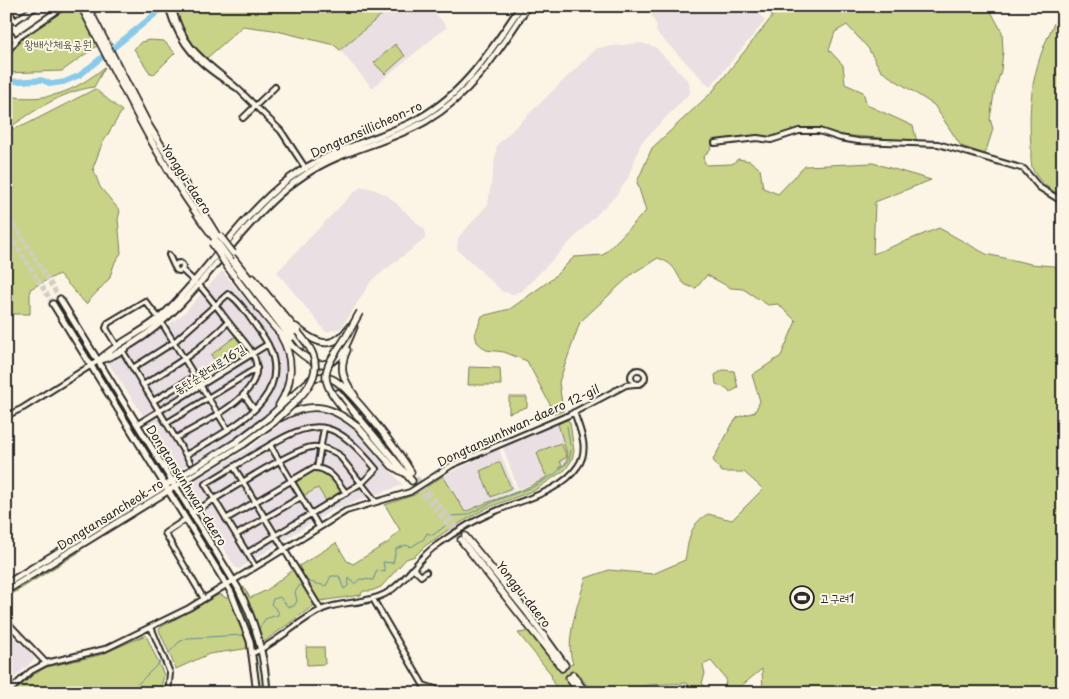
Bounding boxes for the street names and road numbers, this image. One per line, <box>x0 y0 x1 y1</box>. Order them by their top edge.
street label: Dongtansillicheon-ro <box>307 96 425 162</box>
street label: Yonggu-daero <box>158 141 216 218</box>
street label: 동탄순환대로16길 <box>170 340 249 398</box>
street label: Dongtansunhwan-daero 12-gil <box>434 379 602 471</box>
street label: Dongtansunhwan-daero <box>142 421 232 549</box>
street label: Dongtansancheok-ro <box>53 474 167 554</box>
street label: Yonggu-daero <box>492 557 556 631</box>

